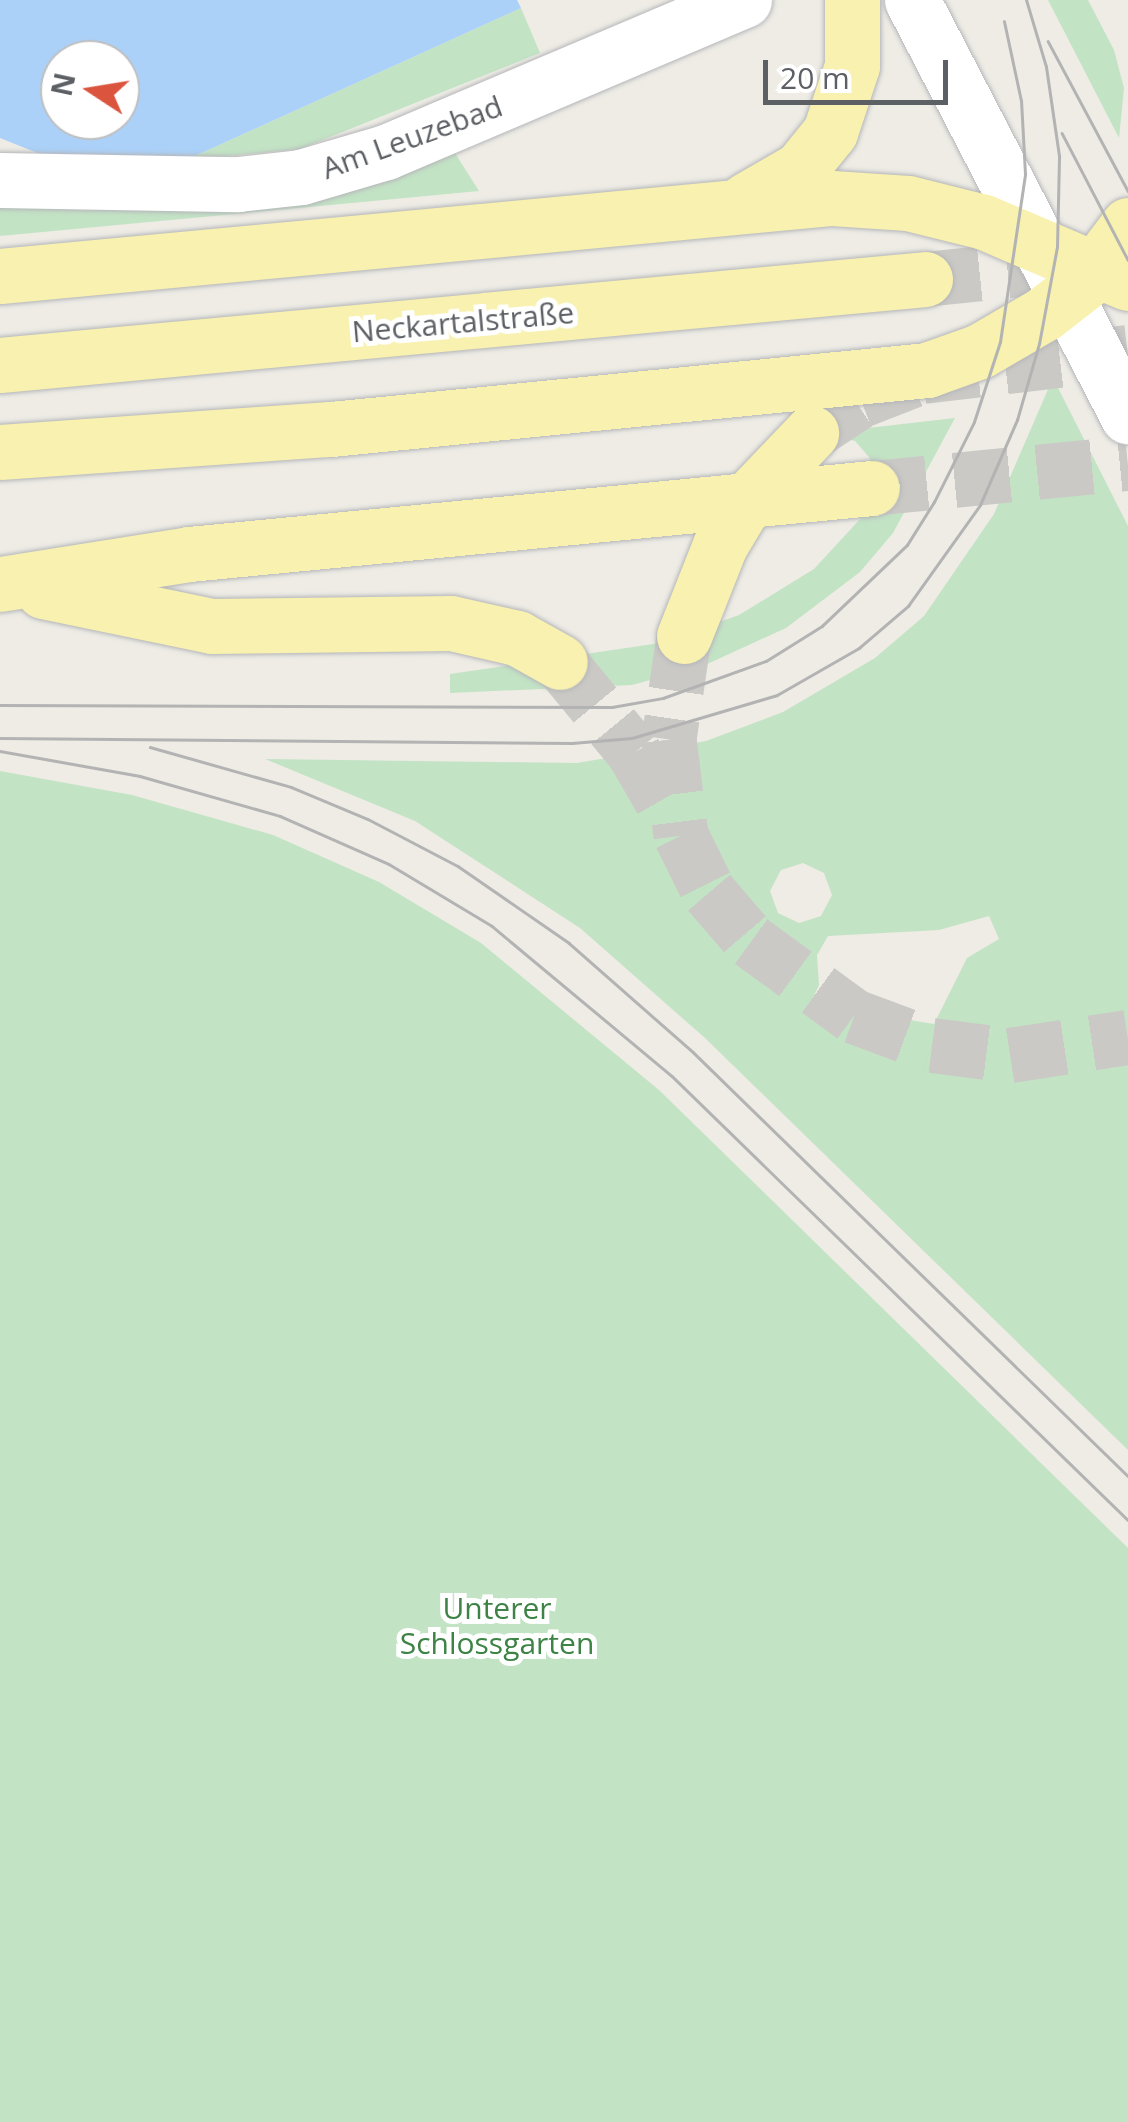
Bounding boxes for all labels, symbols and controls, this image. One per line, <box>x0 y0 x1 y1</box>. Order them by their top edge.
north arrow <box>40 40 140 140</box>
scale bar <box>768 40 953 102</box>
text: 20 m <box>780 57 850 98</box>
text: N <box>42 69 84 99</box>
street label: Am Leuzebad <box>317 88 507 186</box>
street label: Neckartalstraße <box>350 294 576 350</box>
park label: Unterer Schlossgarten <box>400 1590 594 1660</box>

